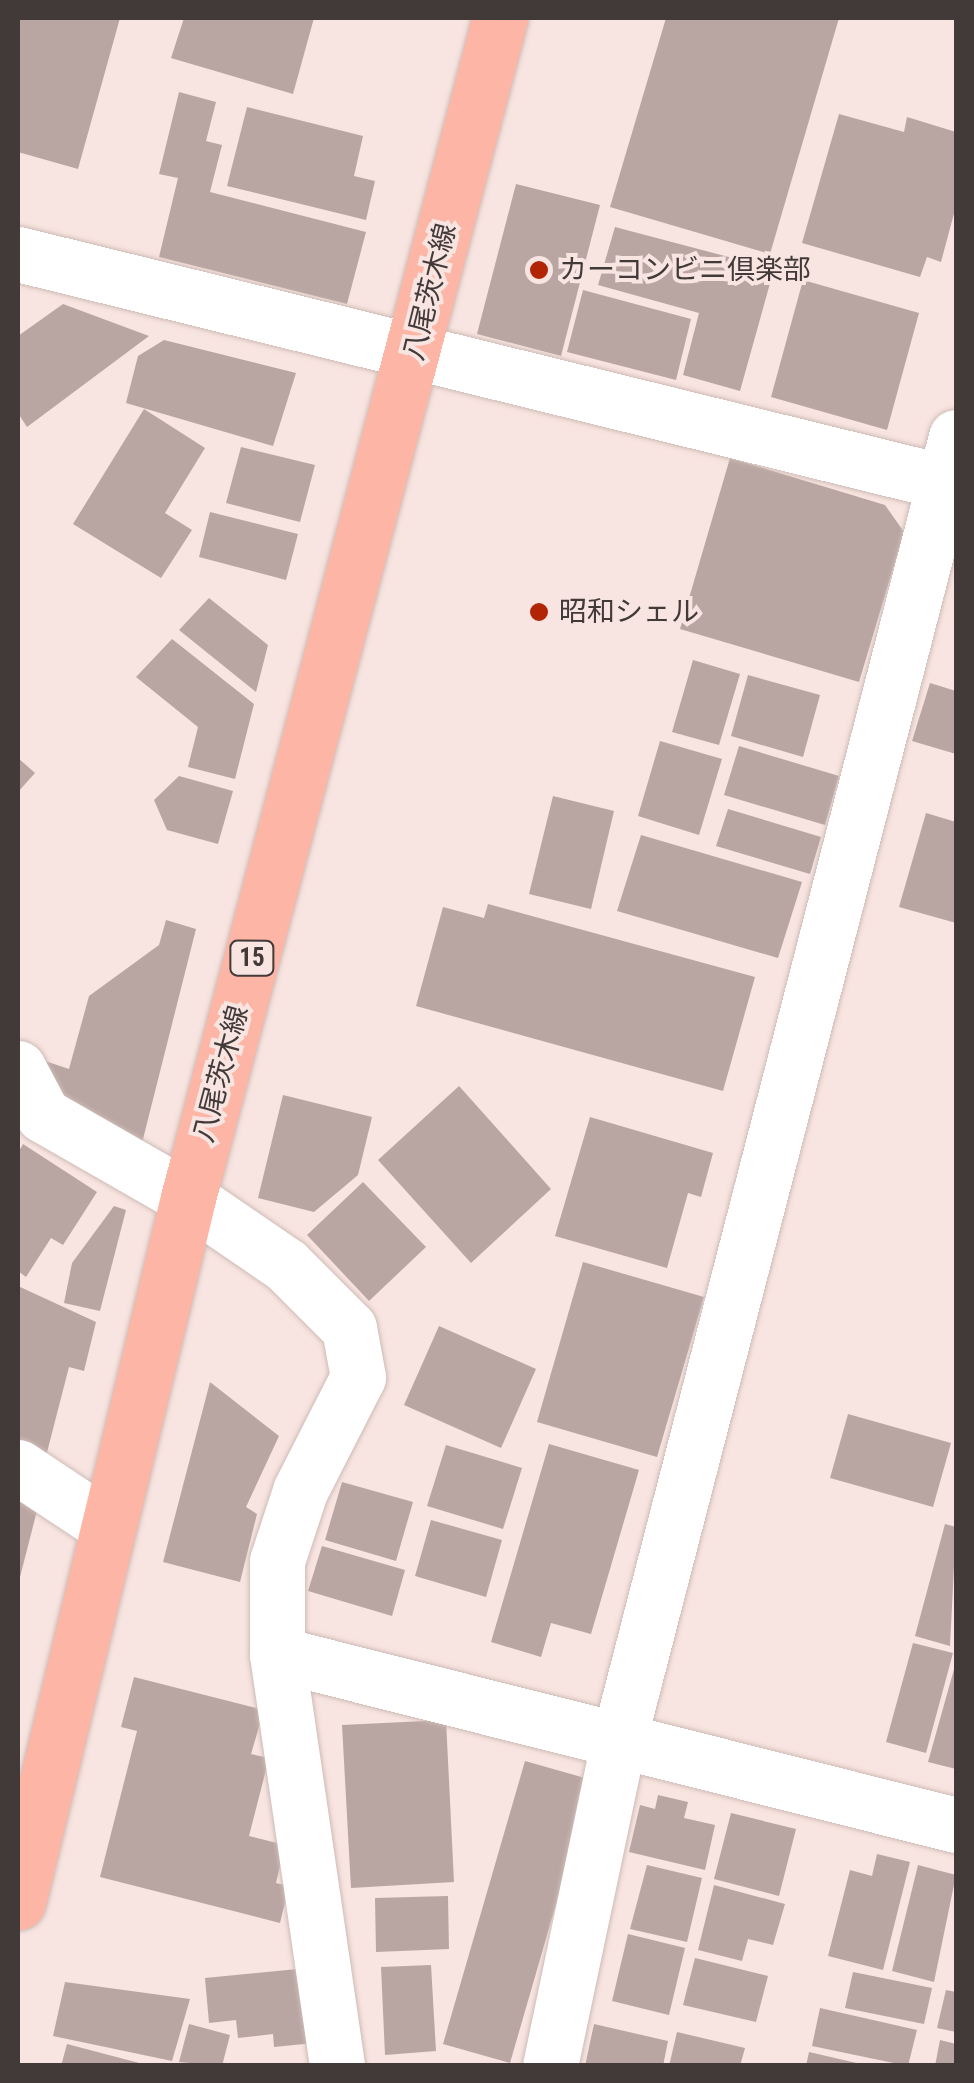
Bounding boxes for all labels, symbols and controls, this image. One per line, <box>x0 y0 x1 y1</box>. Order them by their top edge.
street label: 八尾茨木線 <box>397 220 463 364</box>
place label: カーコンビニ倶楽部 <box>559 253 811 287</box>
marker: カーコンビニ倶楽部 <box>528 259 550 281</box>
place label: 昭和シェル <box>559 595 699 629</box>
marker: 昭和シェル <box>528 601 550 623</box>
road number: 15 <box>227 938 277 978</box>
street label: 八尾茨木線 <box>187 1002 255 1146</box>

